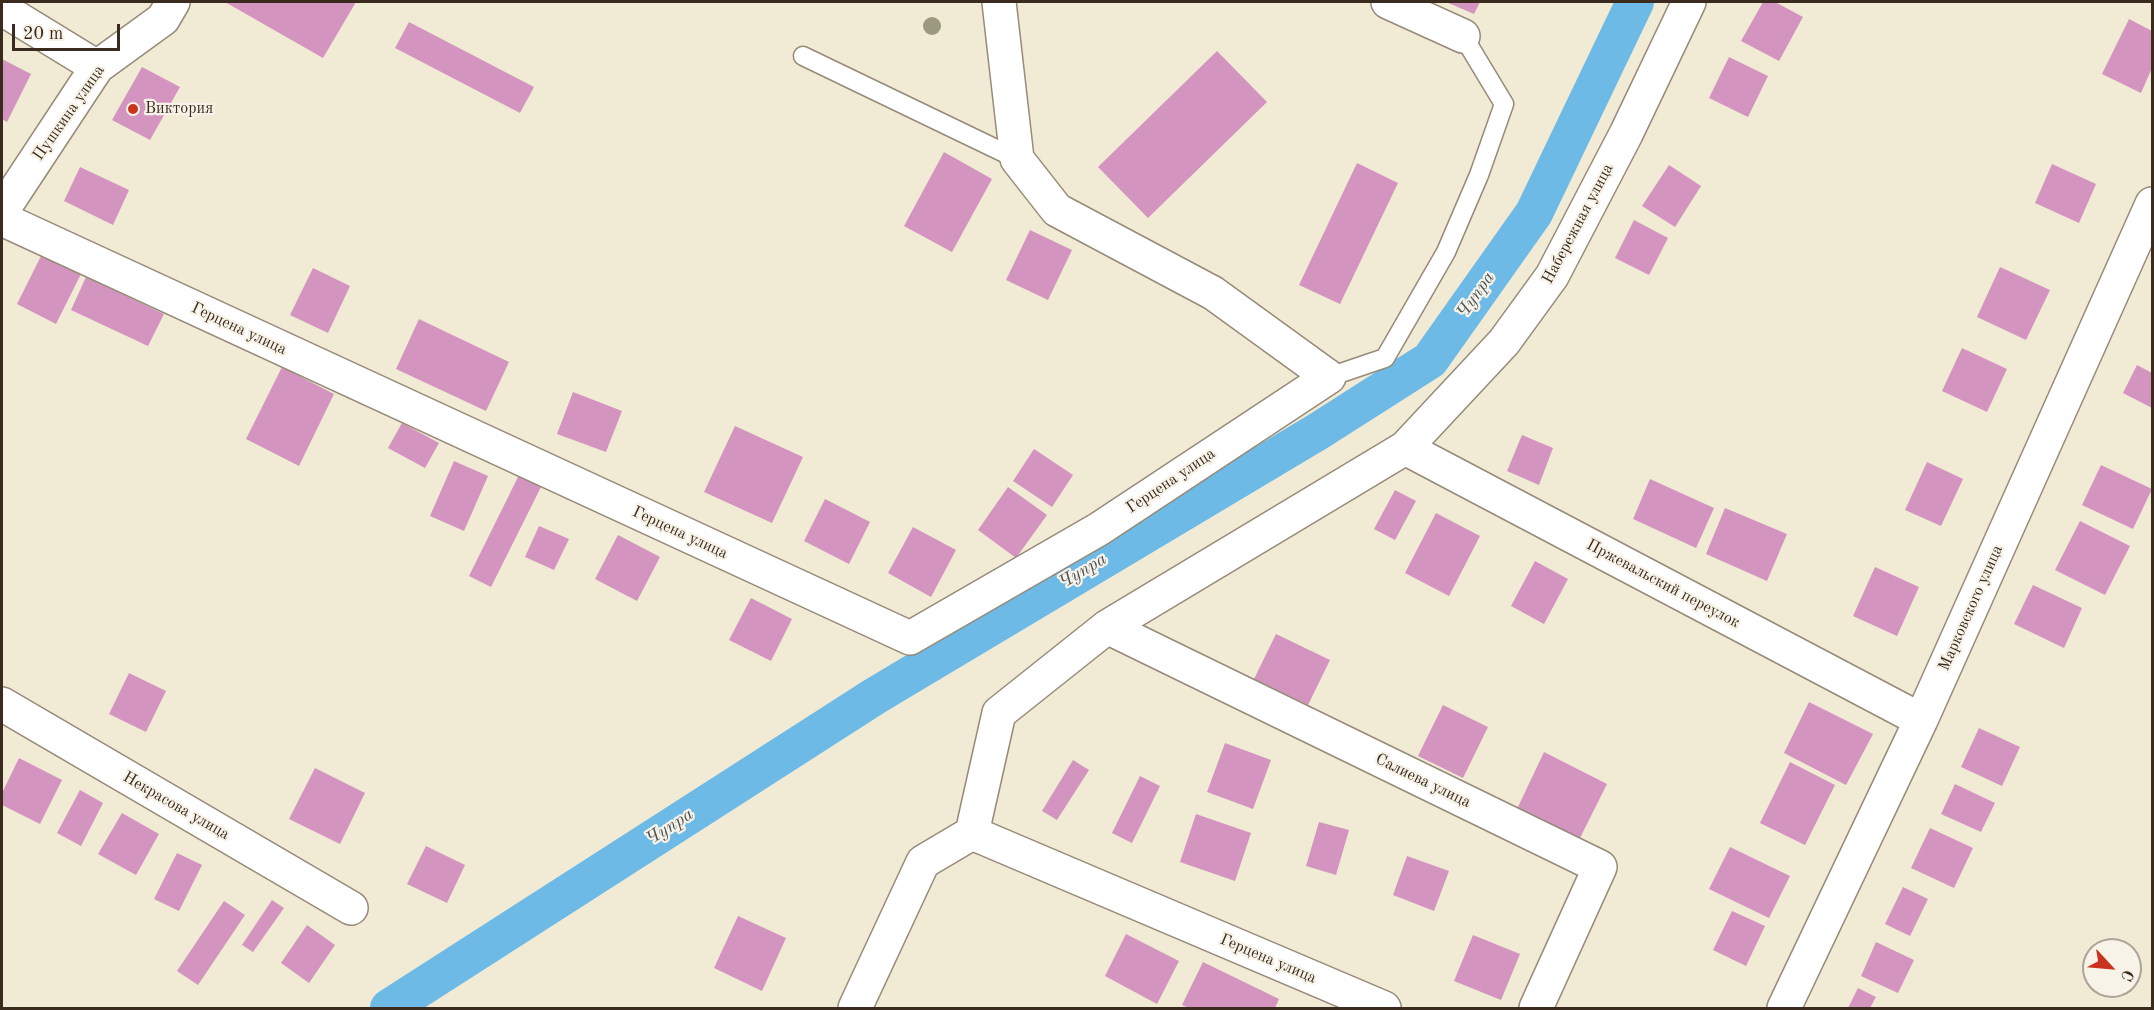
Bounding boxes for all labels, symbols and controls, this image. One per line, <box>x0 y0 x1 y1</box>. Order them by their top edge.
scale bar <box>15 12 123 50</box>
text: 20 m <box>23 25 63 43</box>
street label: Пушкина улица <box>29 62 109 164</box>
place label: Виктория <box>145 99 213 119</box>
marker: Виктория <box>126 102 140 116</box>
street label: Набережная улица <box>1538 161 1618 287</box>
water label: Чупра <box>1452 268 1500 322</box>
street label: Герцена улица <box>188 299 290 359</box>
street label: Герцена улица <box>1123 444 1219 518</box>
street label: Герцена улица <box>629 503 731 563</box>
street label: Пржевальский переулок <box>1583 535 1743 633</box>
street label: Марковского улица <box>1935 542 2007 674</box>
water label: Чупра <box>1055 548 1111 594</box>
street label: Салиева улица <box>1372 750 1474 812</box>
street label: Некрасова улица <box>119 768 233 844</box>
water label: Чупра <box>642 804 698 850</box>
street label: Герцена улица <box>1217 930 1319 988</box>
north arrow <box>2082 938 2142 998</box>
text: С <box>2117 967 2136 983</box>

